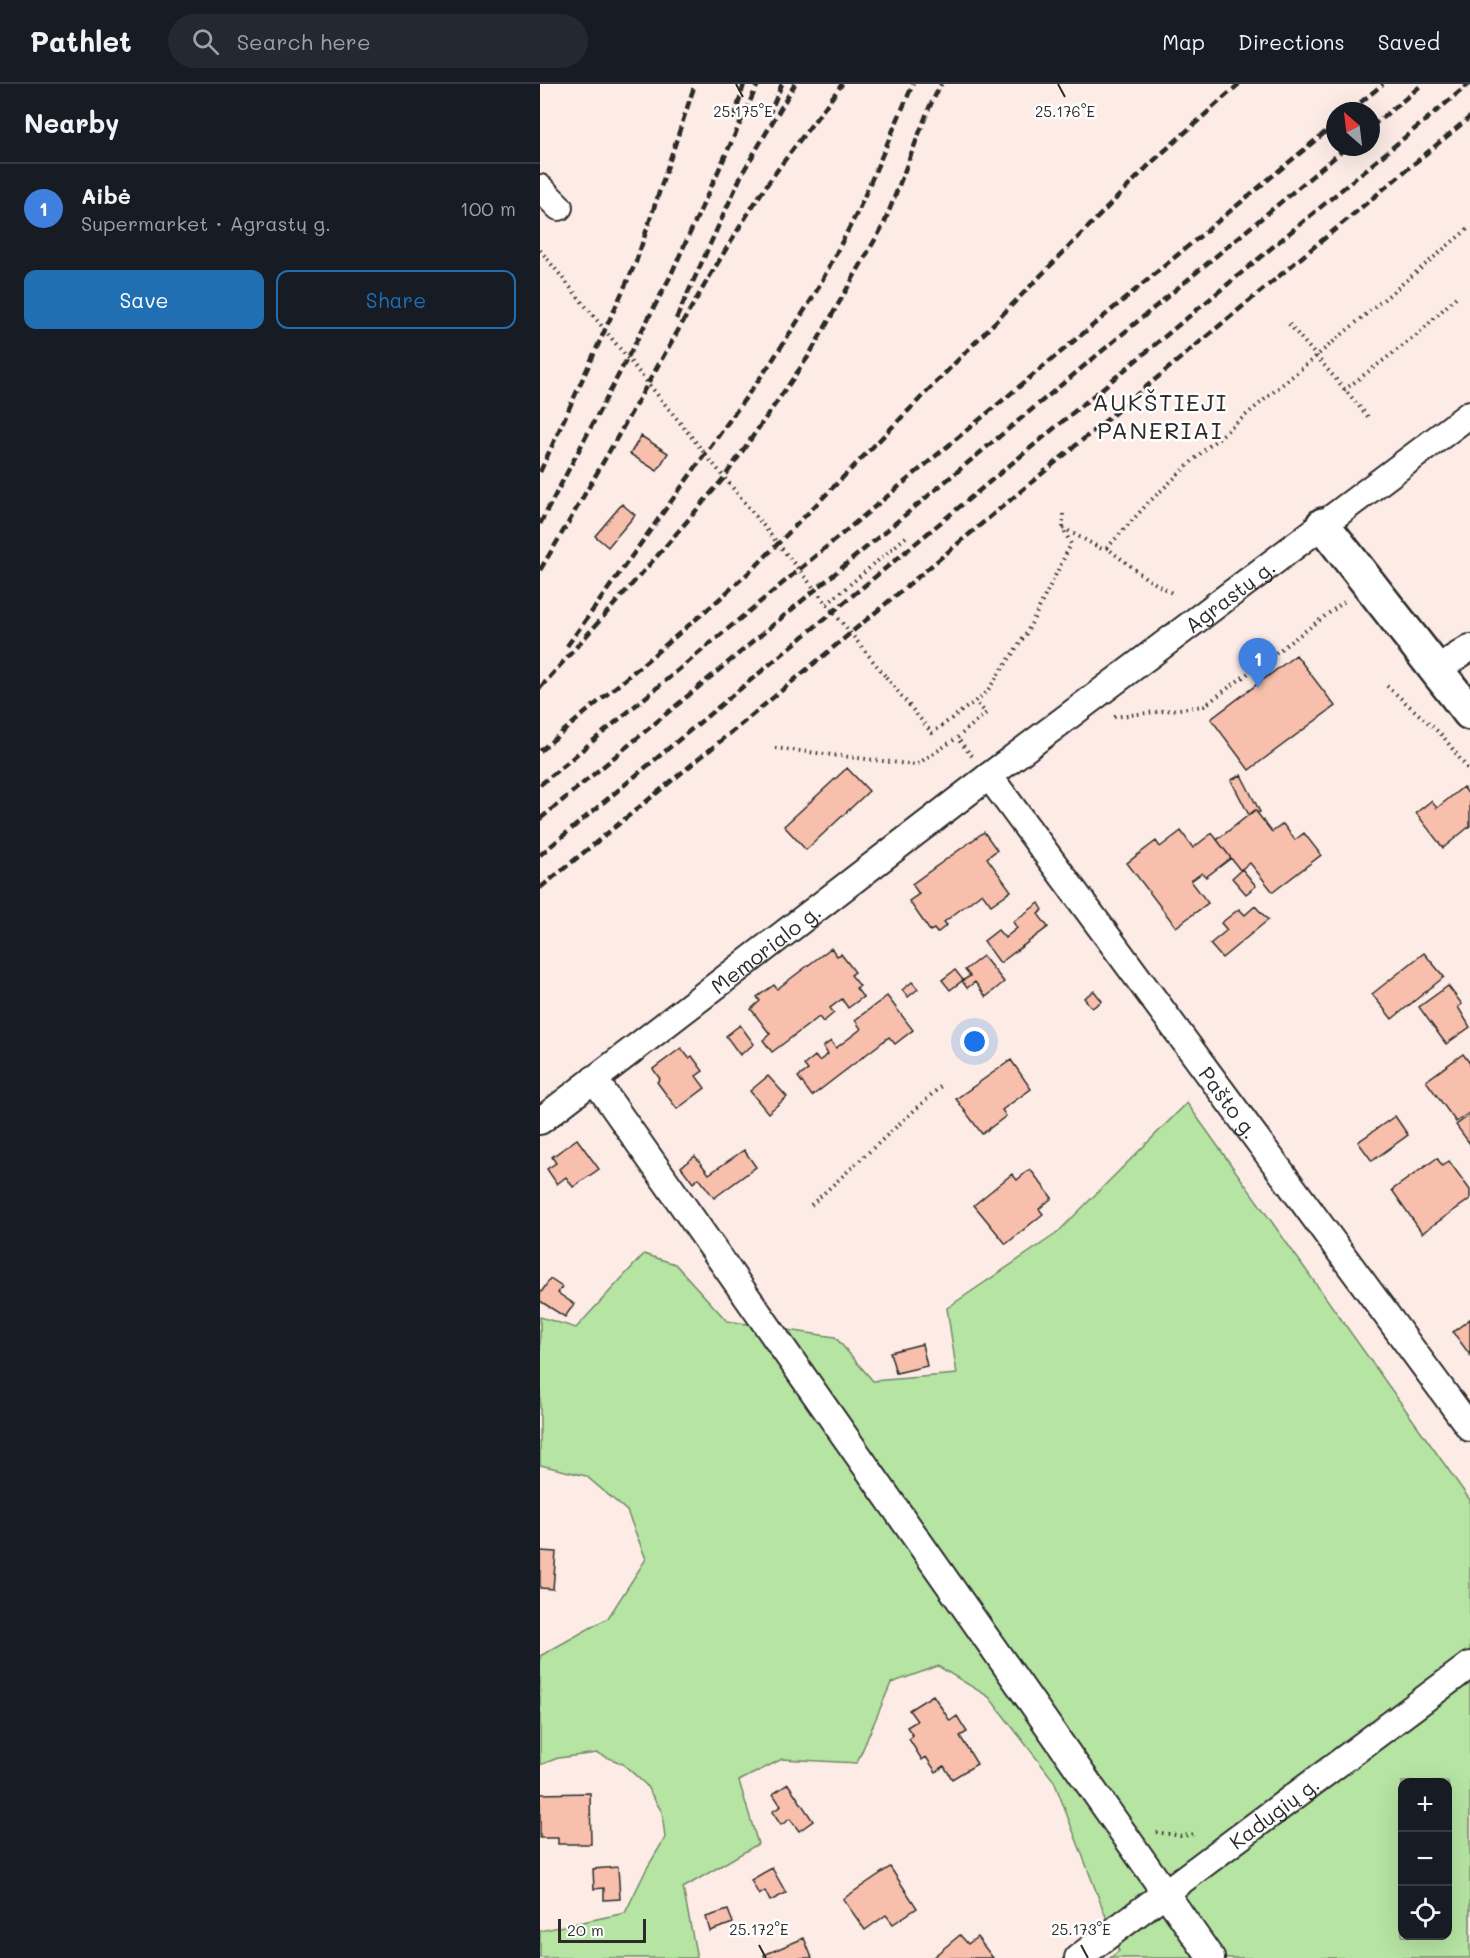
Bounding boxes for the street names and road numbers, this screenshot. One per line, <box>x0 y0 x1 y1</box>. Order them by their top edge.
street label: Agrastų g. <box>1179 552 1280 638</box>
street label: Memorialo g. <box>705 897 826 999</box>
street label: Pašto g. <box>1194 1060 1265 1143</box>
street label: Kadugių g. <box>1223 1769 1324 1854</box>

